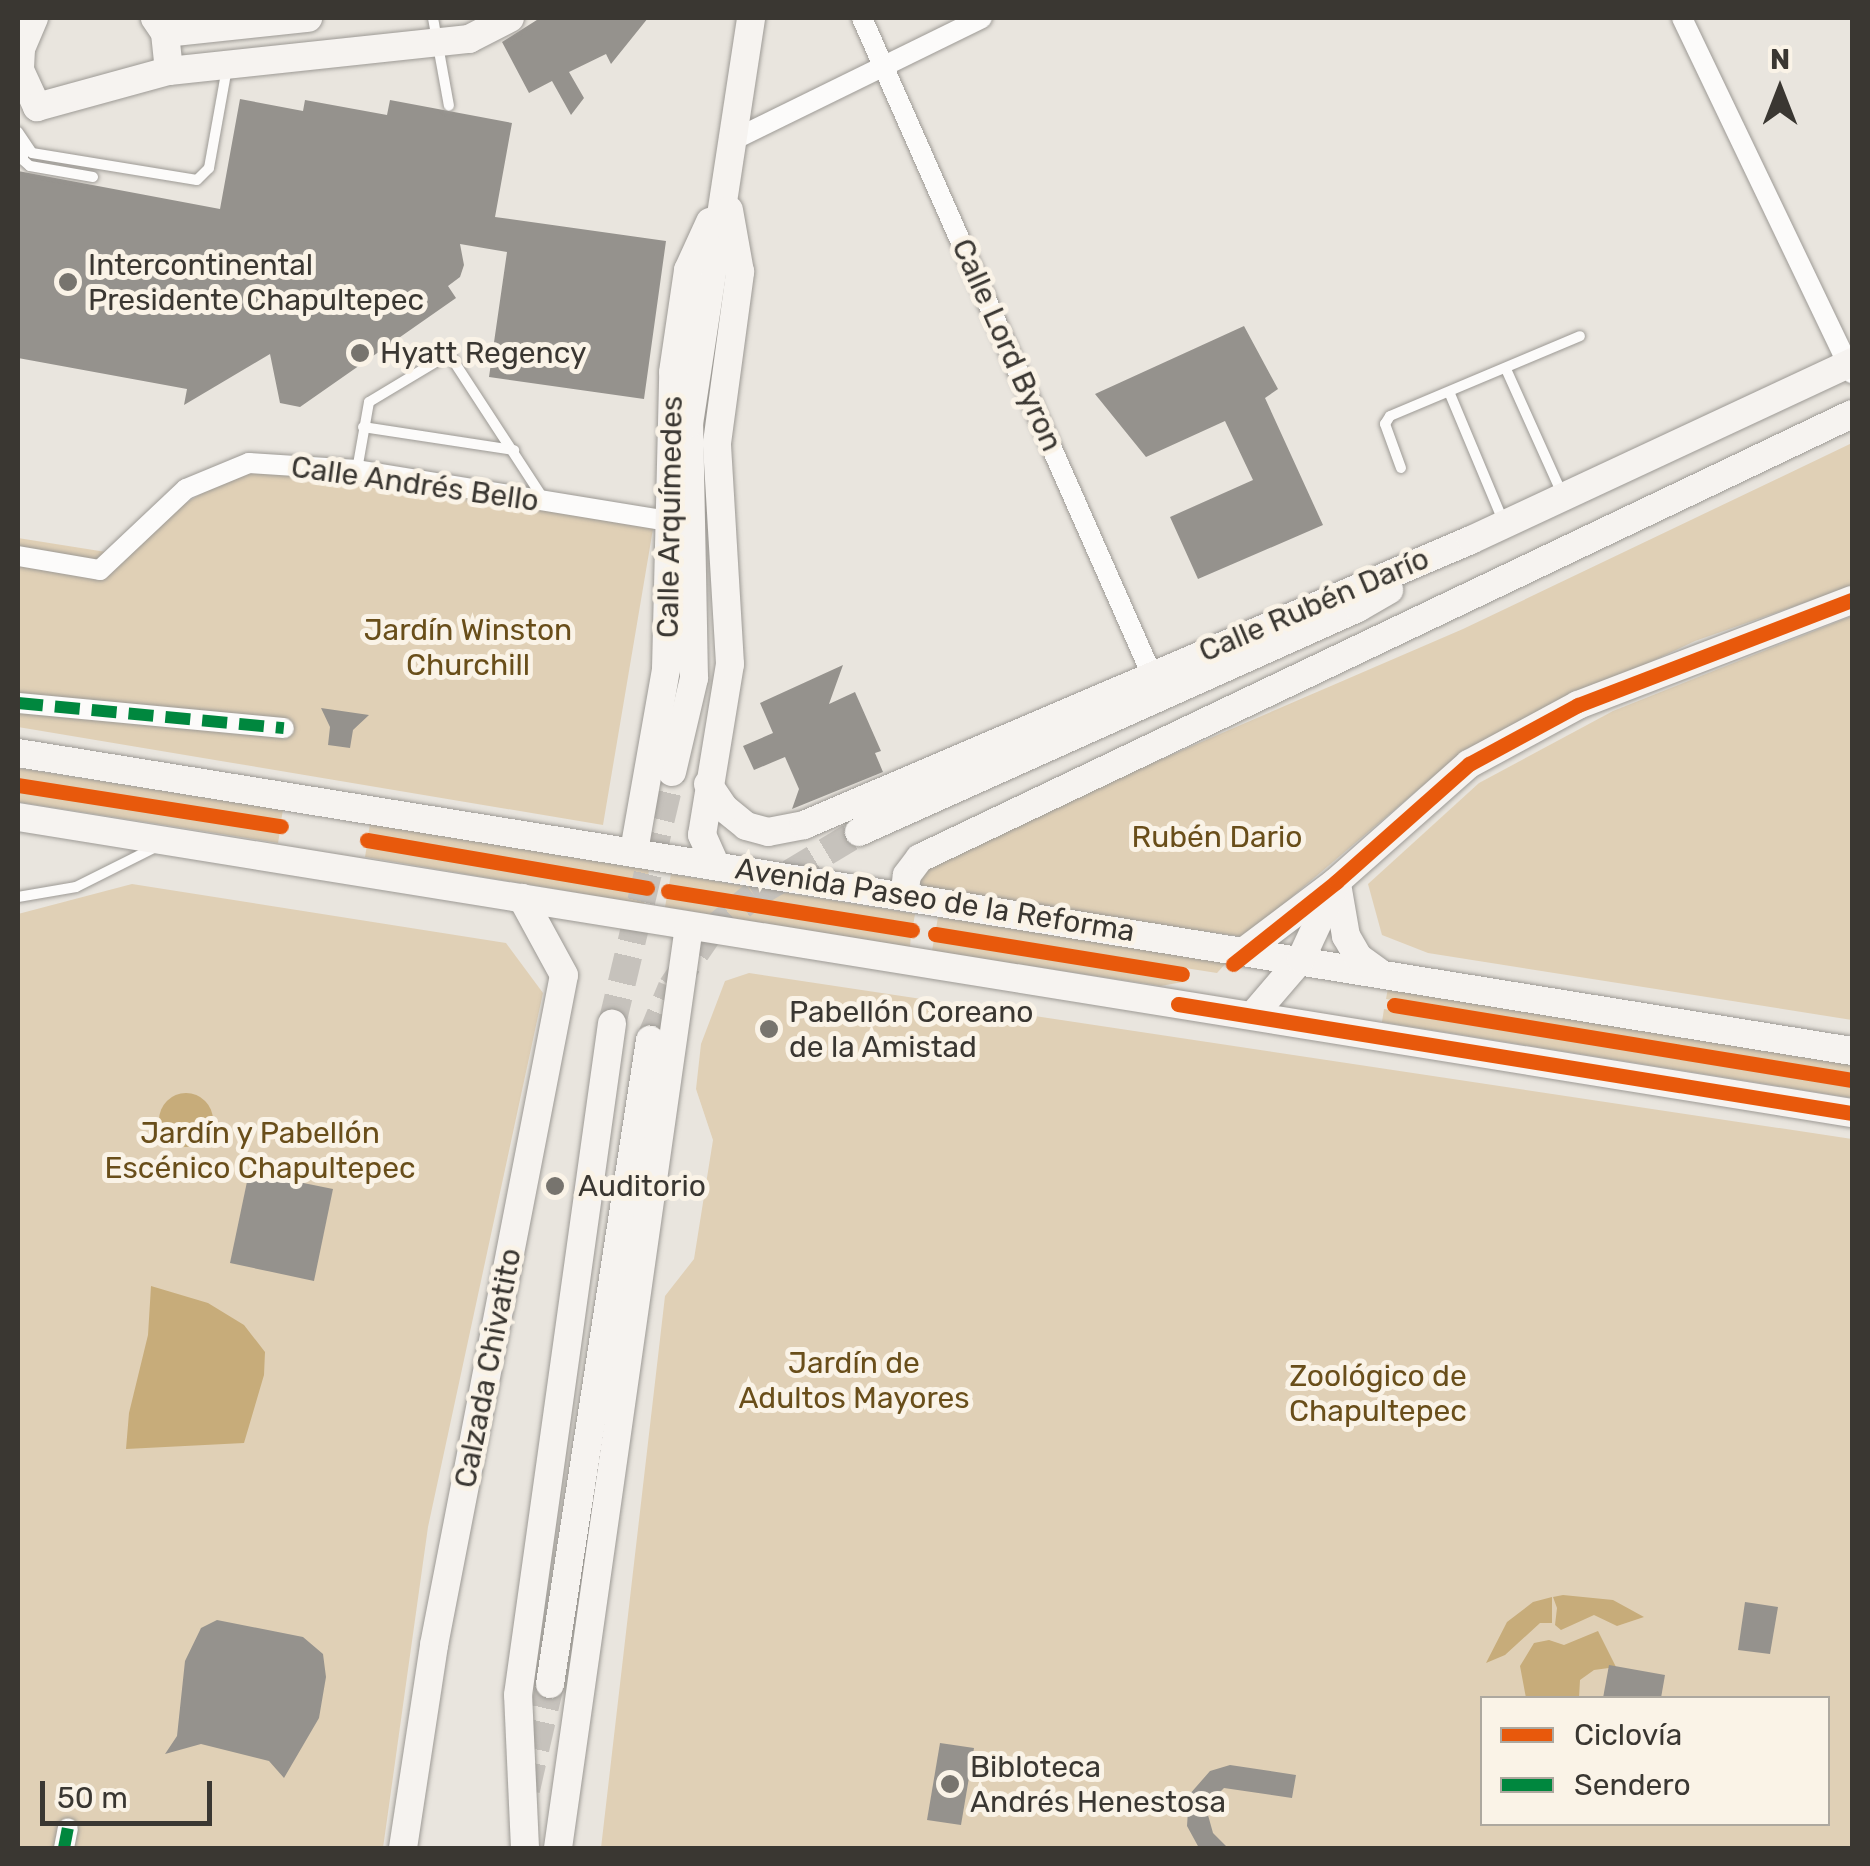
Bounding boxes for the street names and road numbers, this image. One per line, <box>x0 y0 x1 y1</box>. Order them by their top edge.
street label: Calle Lord Byron <box>944 233 1070 457</box>
street label: Calle Arquímedes <box>650 395 690 639</box>
street label: Calle Andrés Bello <box>288 449 542 519</box>
street label: Calle Rubén Darío <box>1194 540 1434 670</box>
street label: Avenida Paseo de la Reforma <box>733 851 1137 949</box>
street label: Calzada Chivatito <box>447 1245 529 1491</box>

